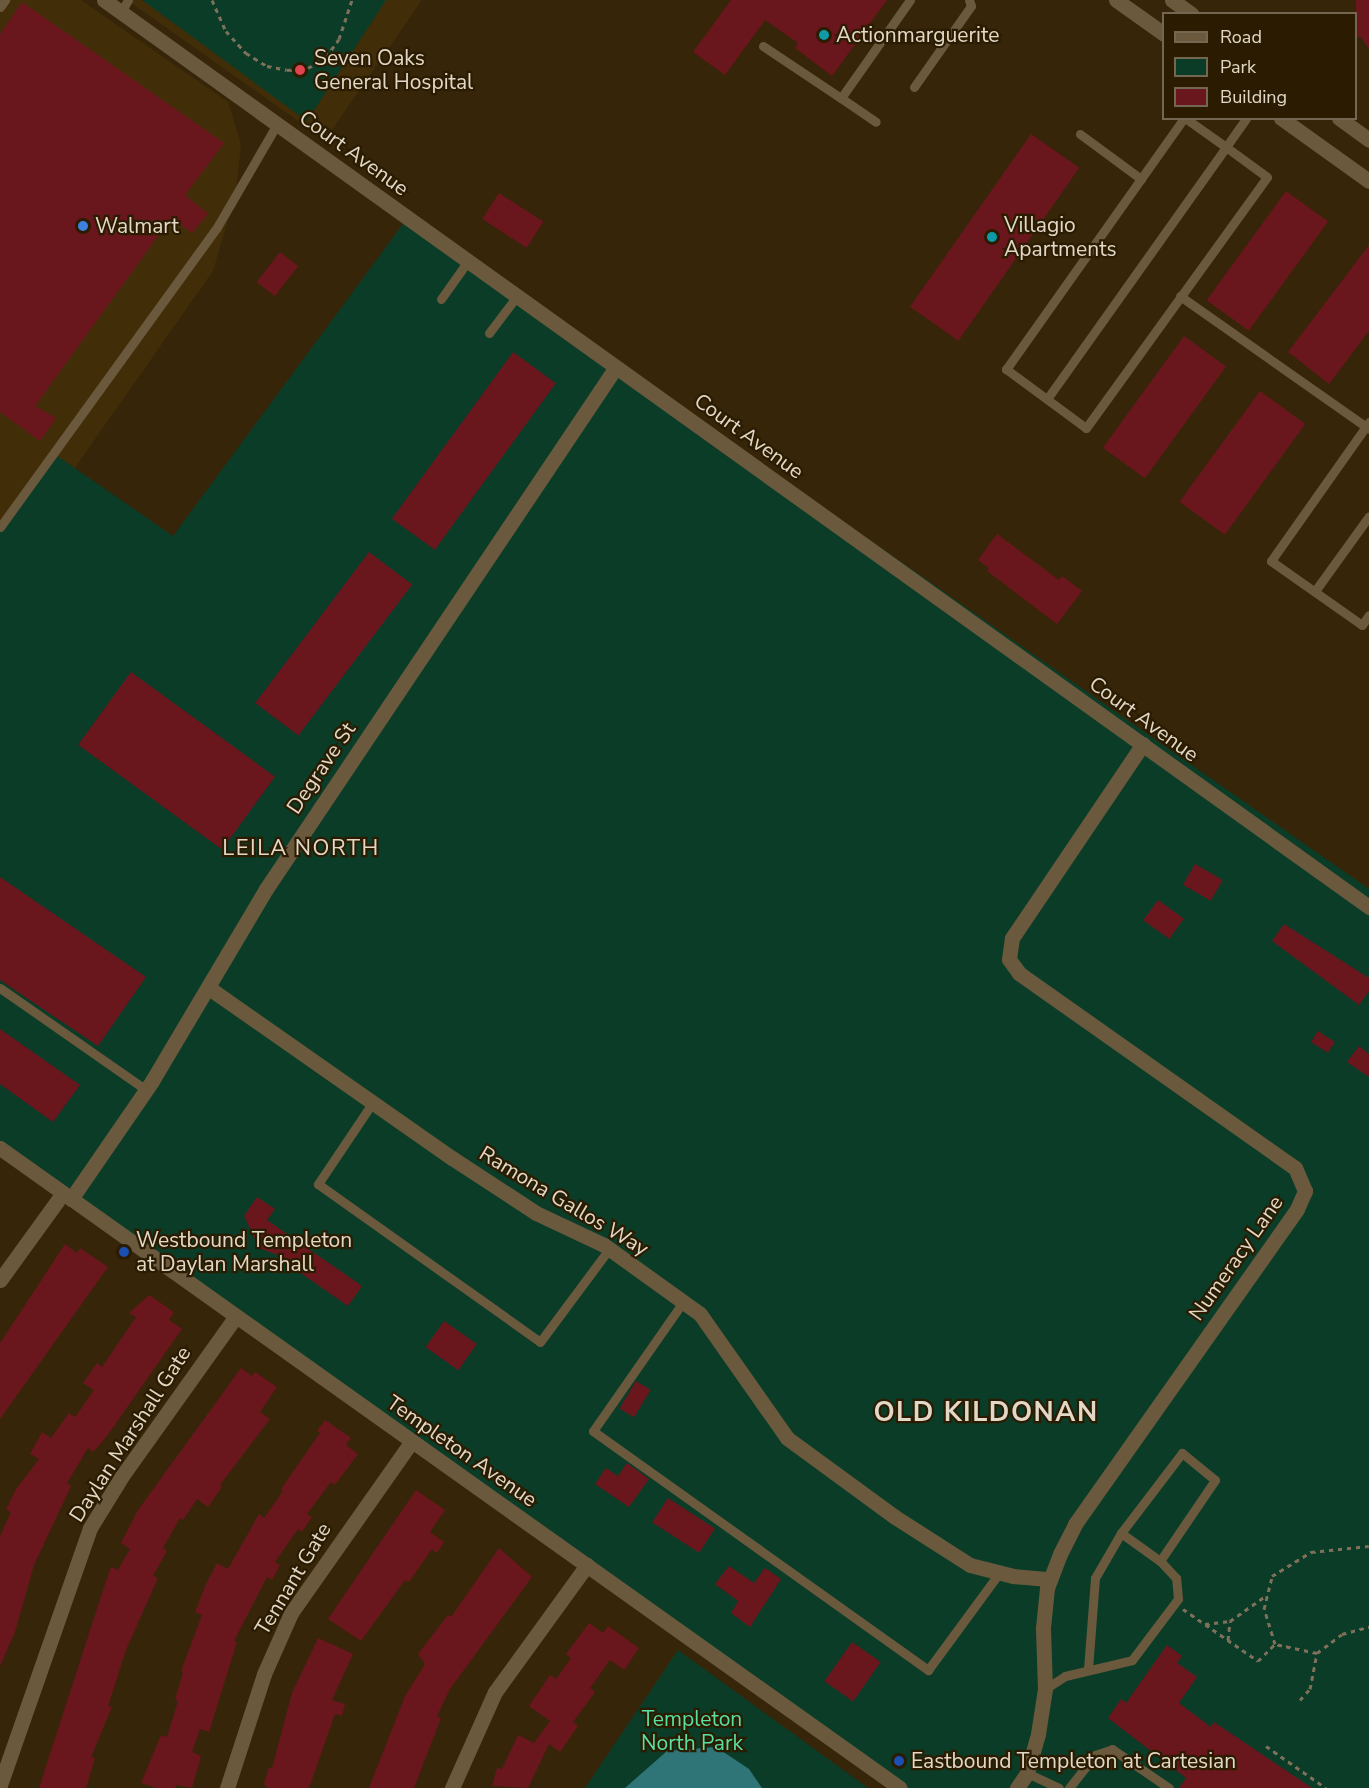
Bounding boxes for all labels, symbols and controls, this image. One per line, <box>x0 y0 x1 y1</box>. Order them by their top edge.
legend <box>1162 12 1357 120</box>
place label: Actionmarguerite <box>836 22 999 48</box>
text: Road <box>1220 25 1262 49</box>
marker: Actionmarguerite <box>817 28 831 42</box>
place label: Seven Oaks General Hospital <box>314 45 473 95</box>
text: Park <box>1220 55 1256 79</box>
marker: Seven Oaks General Hospital <box>291 61 309 79</box>
text: Building <box>1220 85 1287 109</box>
street label: Court Avenue <box>294 105 414 201</box>
place label: Villagio Apartments <box>1004 212 1117 262</box>
place label: Walmart <box>95 213 179 239</box>
marker: Walmart <box>76 219 90 233</box>
marker: Villagio Apartments <box>985 230 999 244</box>
street label: Court Avenue <box>689 388 809 484</box>
street label: Court Avenue <box>1084 671 1204 767</box>
street label: Degrave St <box>281 717 361 819</box>
district label: LEILA NORTH <box>222 836 380 862</box>
street label: Ramona Gallos Way <box>475 1141 653 1261</box>
street label: Numeracy Lane <box>1184 1191 1288 1325</box>
place label: Westbound Templeton at Daylan Marshall <box>136 1227 352 1277</box>
marker: Westbound Templeton at Daylan Marshall <box>117 1245 131 1259</box>
street label: Daylan Marshall Gate <box>64 1341 196 1527</box>
street label: Templeton Avenue <box>382 1390 542 1512</box>
district label: OLD KILDONAN <box>873 1397 1099 1429</box>
street label: Tennant Gate <box>250 1518 336 1640</box>
park label: Templeton North Park <box>641 1706 743 1756</box>
place label: Eastbound Templeton at Cartesian <box>911 1748 1236 1774</box>
marker: Eastbound Templeton at Cartesian <box>892 1754 906 1768</box>

